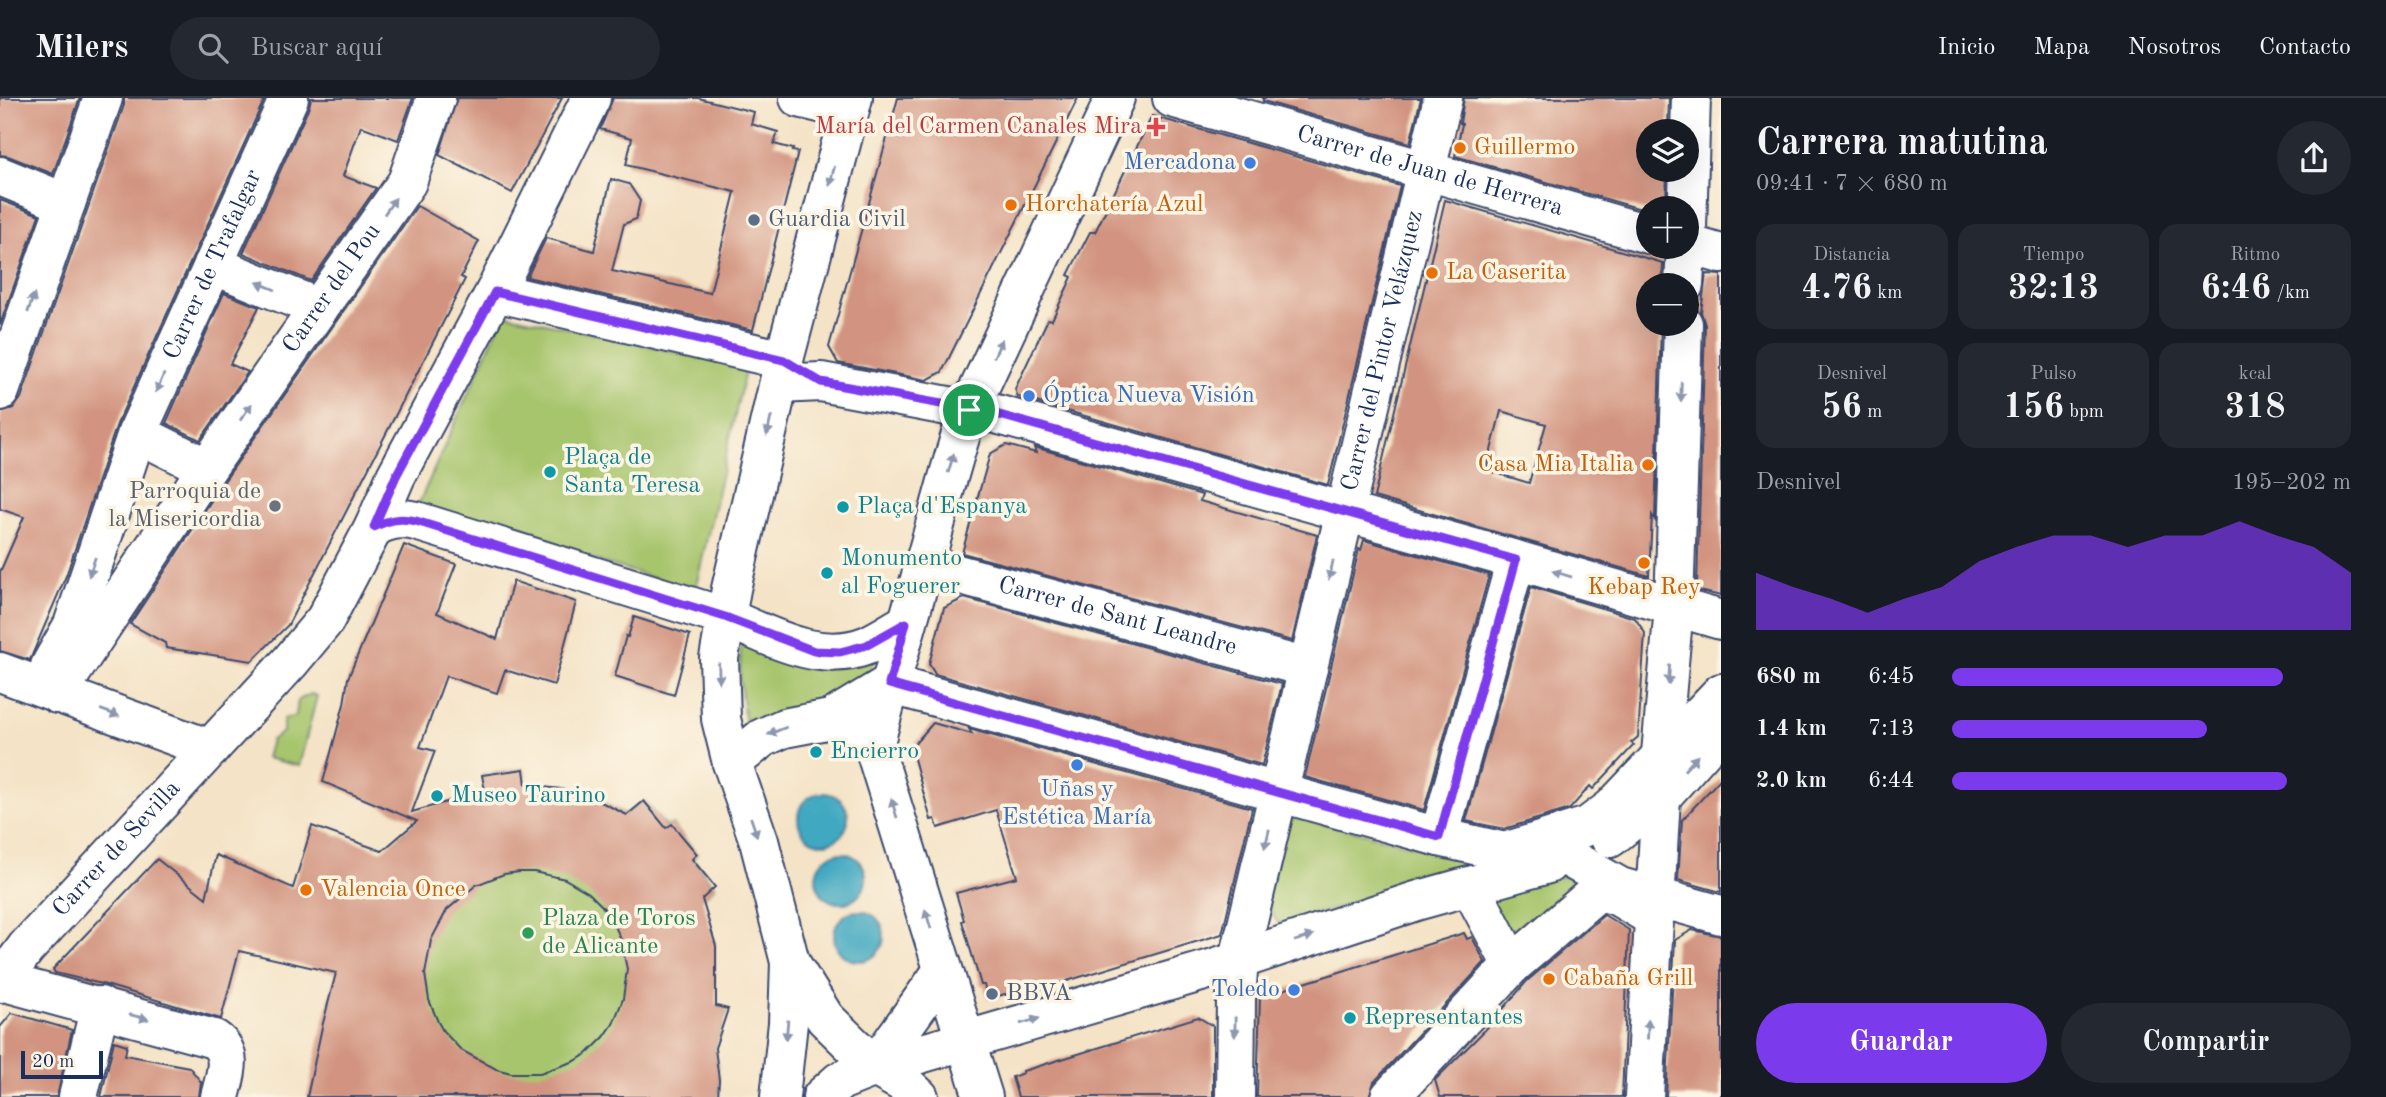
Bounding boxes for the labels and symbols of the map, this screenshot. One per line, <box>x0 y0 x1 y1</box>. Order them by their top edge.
place label: María del Carmen Canales Mira <box>815 115 1142 139</box>
marker: María del Carmen Canales Mira <box>1148 119 1164 135</box>
street label: Carrer de Juan de Herrera <box>1294 122 1566 221</box>
place label: Guillermo <box>1474 136 1575 160</box>
marker: Guillermo <box>1452 140 1468 156</box>
place label: Mercadona <box>1123 151 1236 175</box>
marker: Mercadona <box>1242 155 1258 171</box>
one-way arrow <box>826 165 837 187</box>
street label: Carrer de Trafalgar <box>160 166 267 363</box>
place label: Horchatería Azul <box>1025 193 1204 217</box>
one-way arrow <box>383 197 397 215</box>
marker: Horchatería Azul <box>1003 197 1019 213</box>
place label: Guardia Civil <box>768 208 906 232</box>
street label: Carrer del Pintor Velázquez <box>1338 208 1428 494</box>
marker: Guardia Civil <box>746 212 762 228</box>
street label: Carrer del Pou <box>279 219 386 358</box>
place label: La Caserita <box>1446 261 1567 285</box>
marker: La Caserita <box>1424 265 1440 281</box>
one-way arrow <box>255 281 276 292</box>
one-way arrow <box>26 293 37 314</box>
one-way arrow <box>992 338 1004 358</box>
one-way arrow <box>154 373 165 394</box>
place label: Óptica Nueva Visión <box>1043 379 1255 408</box>
pin <box>939 380 999 440</box>
one-way arrow <box>1675 381 1686 403</box>
marker: Óptica Nueva Visión <box>1021 388 1037 404</box>
one-way arrow <box>239 403 253 421</box>
one-way arrow <box>763 415 774 437</box>
place label: Plaça de Santa Teresa <box>564 446 701 498</box>
one-way arrow <box>946 452 956 473</box>
place label: Casa Mia Italia <box>1477 453 1634 477</box>
marker: Casa Mia Italia <box>1640 457 1656 473</box>
marker: Plaça de Santa Teresa <box>542 464 558 480</box>
place label: Parroquia de la Misericordia <box>109 480 261 532</box>
place label: Plaça d'Espanya <box>857 495 1027 519</box>
marker: Parroquia de la Misericordia <box>267 498 283 514</box>
marker: Plaça d'Espanya <box>835 499 851 515</box>
place label: Monumento al Foguerer <box>841 547 962 599</box>
marker: Kebap Rey <box>1636 555 1652 571</box>
one-way arrow <box>86 557 97 578</box>
one-way arrow <box>1326 559 1337 581</box>
marker: Monumento al Foguerer <box>819 565 835 581</box>
one-way arrow <box>1551 568 1572 578</box>
street label: Carrer de Sant Leandre <box>995 573 1239 660</box>
place label: Kebap Rey <box>1587 576 1701 600</box>
one-way arrow <box>714 662 725 684</box>
one-way arrow <box>1663 664 1674 686</box>
one-way arrow <box>99 708 120 719</box>
one-way arrow <box>767 726 788 737</box>
place label: Encierro <box>830 740 919 764</box>
marker: Encierro <box>808 744 824 760</box>
one-way arrow <box>1683 754 1699 772</box>
marker: Uñas y Estética María <box>1069 757 1085 773</box>
street label: Carrer de Sevilla <box>49 776 186 922</box>
place label: Uñas y Estética María <box>1002 778 1152 830</box>
place label: Museo Taurino <box>451 784 606 808</box>
marker: Museo Taurino <box>429 788 445 804</box>
one-way arrow <box>888 797 898 818</box>
one-way arrow <box>749 817 760 838</box>
one-way arrow <box>1262 828 1273 850</box>
place label: Valencia Once <box>320 878 466 902</box>
marker: Valencia Once <box>298 882 314 898</box>
place label: Plaza de Toros de Alicante <box>542 907 696 959</box>
one-way arrow <box>922 909 932 930</box>
marker: Plaza de Toros de Alicante <box>520 925 536 941</box>
one-way arrow <box>1294 932 1315 943</box>
place label: Cabaña Grill <box>1563 967 1693 991</box>
marker: Cabaña Grill <box>1541 971 1557 987</box>
place label: Toledo <box>1211 978 1280 1002</box>
place label: BBVA <box>1006 982 1072 1006</box>
marker: Toledo <box>1286 982 1302 998</box>
marker: BBVA <box>984 986 1000 1002</box>
place label: Representantes <box>1364 1006 1523 1030</box>
marker: Representantes <box>1342 1010 1358 1026</box>
one-way arrow <box>128 1012 150 1023</box>
one-way arrow <box>1020 1016 1041 1026</box>
one-way arrow <box>1230 1016 1241 1038</box>
one-way arrow <box>1642 1018 1653 1040</box>
one-way arrow <box>781 1019 792 1041</box>
scale bar <box>21 1048 103 1080</box>

